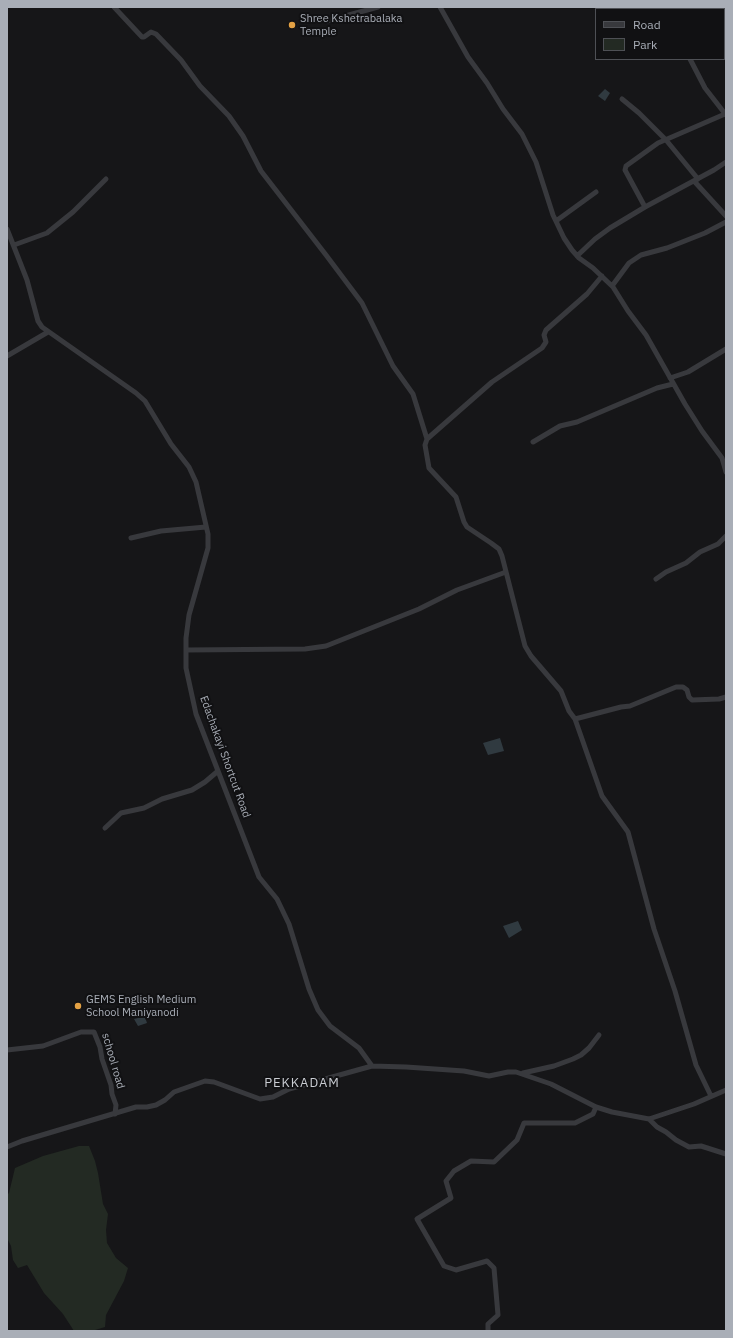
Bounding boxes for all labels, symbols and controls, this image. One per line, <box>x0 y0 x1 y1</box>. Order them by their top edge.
legend <box>595 8 725 60</box>
place label: Shree Kshetrabalaka Temple <box>300 12 402 38</box>
text: Road <box>633 17 661 32</box>
marker: Shree Kshetrabalaka Temple <box>287 20 297 30</box>
text: Park <box>633 37 657 52</box>
street label: Edachakayi Shortcut Road <box>197 694 253 820</box>
place label: GEMS English Medium School Maniyanodi <box>86 993 196 1019</box>
marker: GEMS English Medium School Maniyanodi <box>73 1001 83 1011</box>
street label: school road <box>99 1032 127 1090</box>
district label: PEKKADAM <box>264 1075 340 1091</box>

